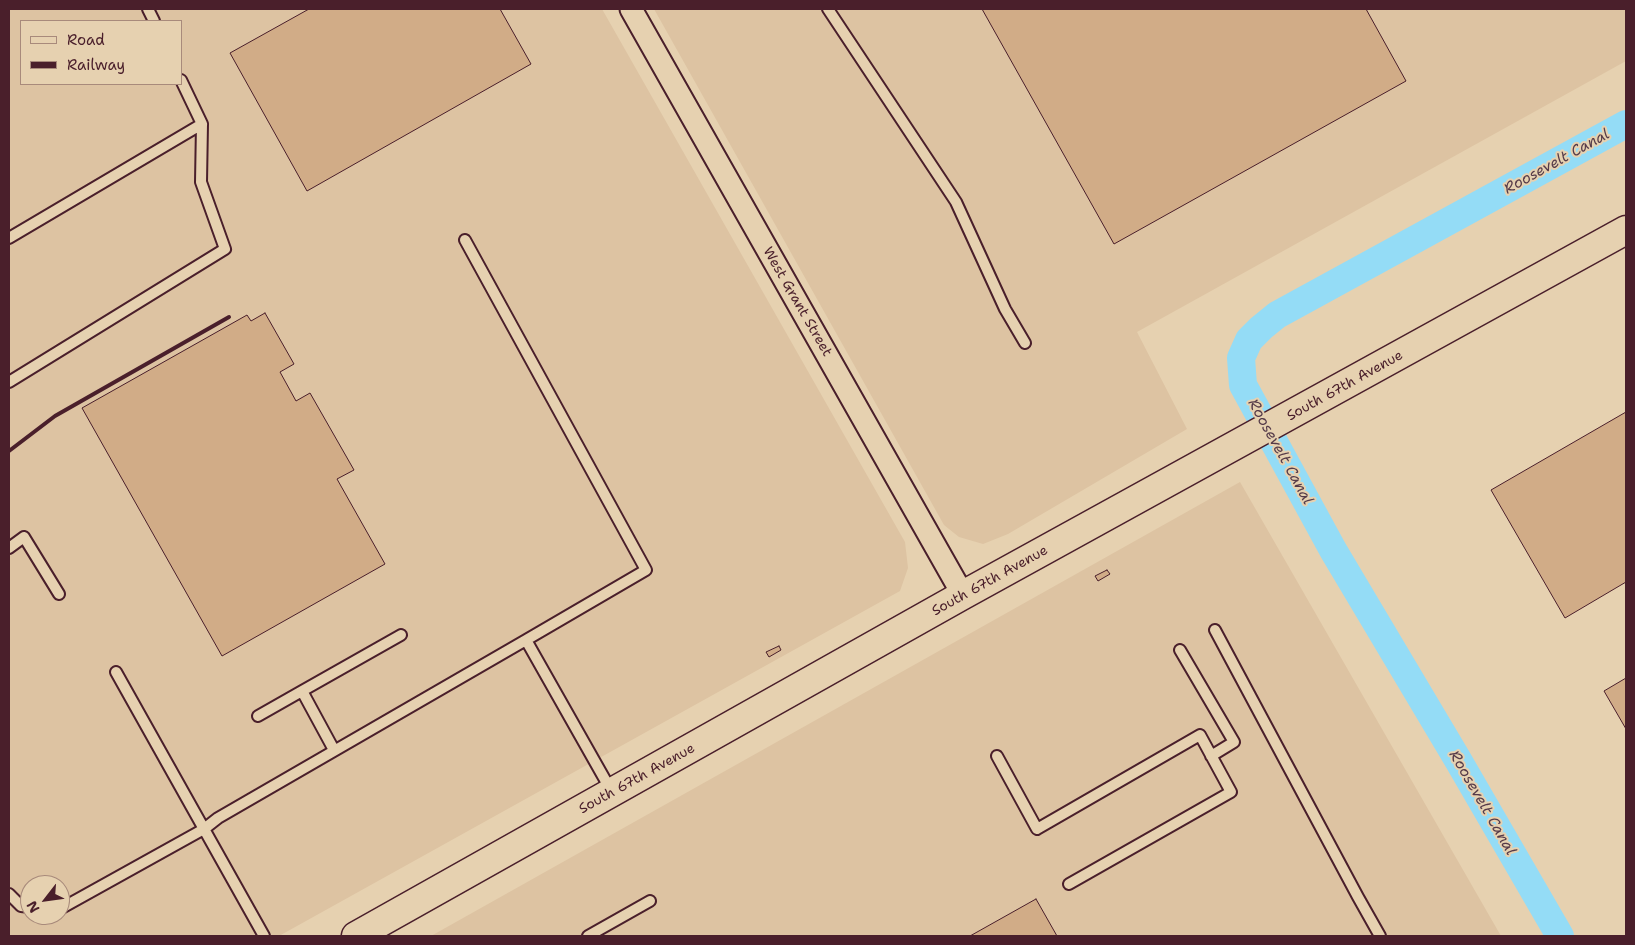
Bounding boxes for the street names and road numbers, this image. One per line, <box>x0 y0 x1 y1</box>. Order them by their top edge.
street label: West Grant Street <box>759 244 835 360</box>
street label: South 67th Avenue <box>1284 347 1406 425</box>
street label: South 67th Avenue <box>929 542 1051 620</box>
street label: South 67th Avenue <box>576 740 698 818</box>

